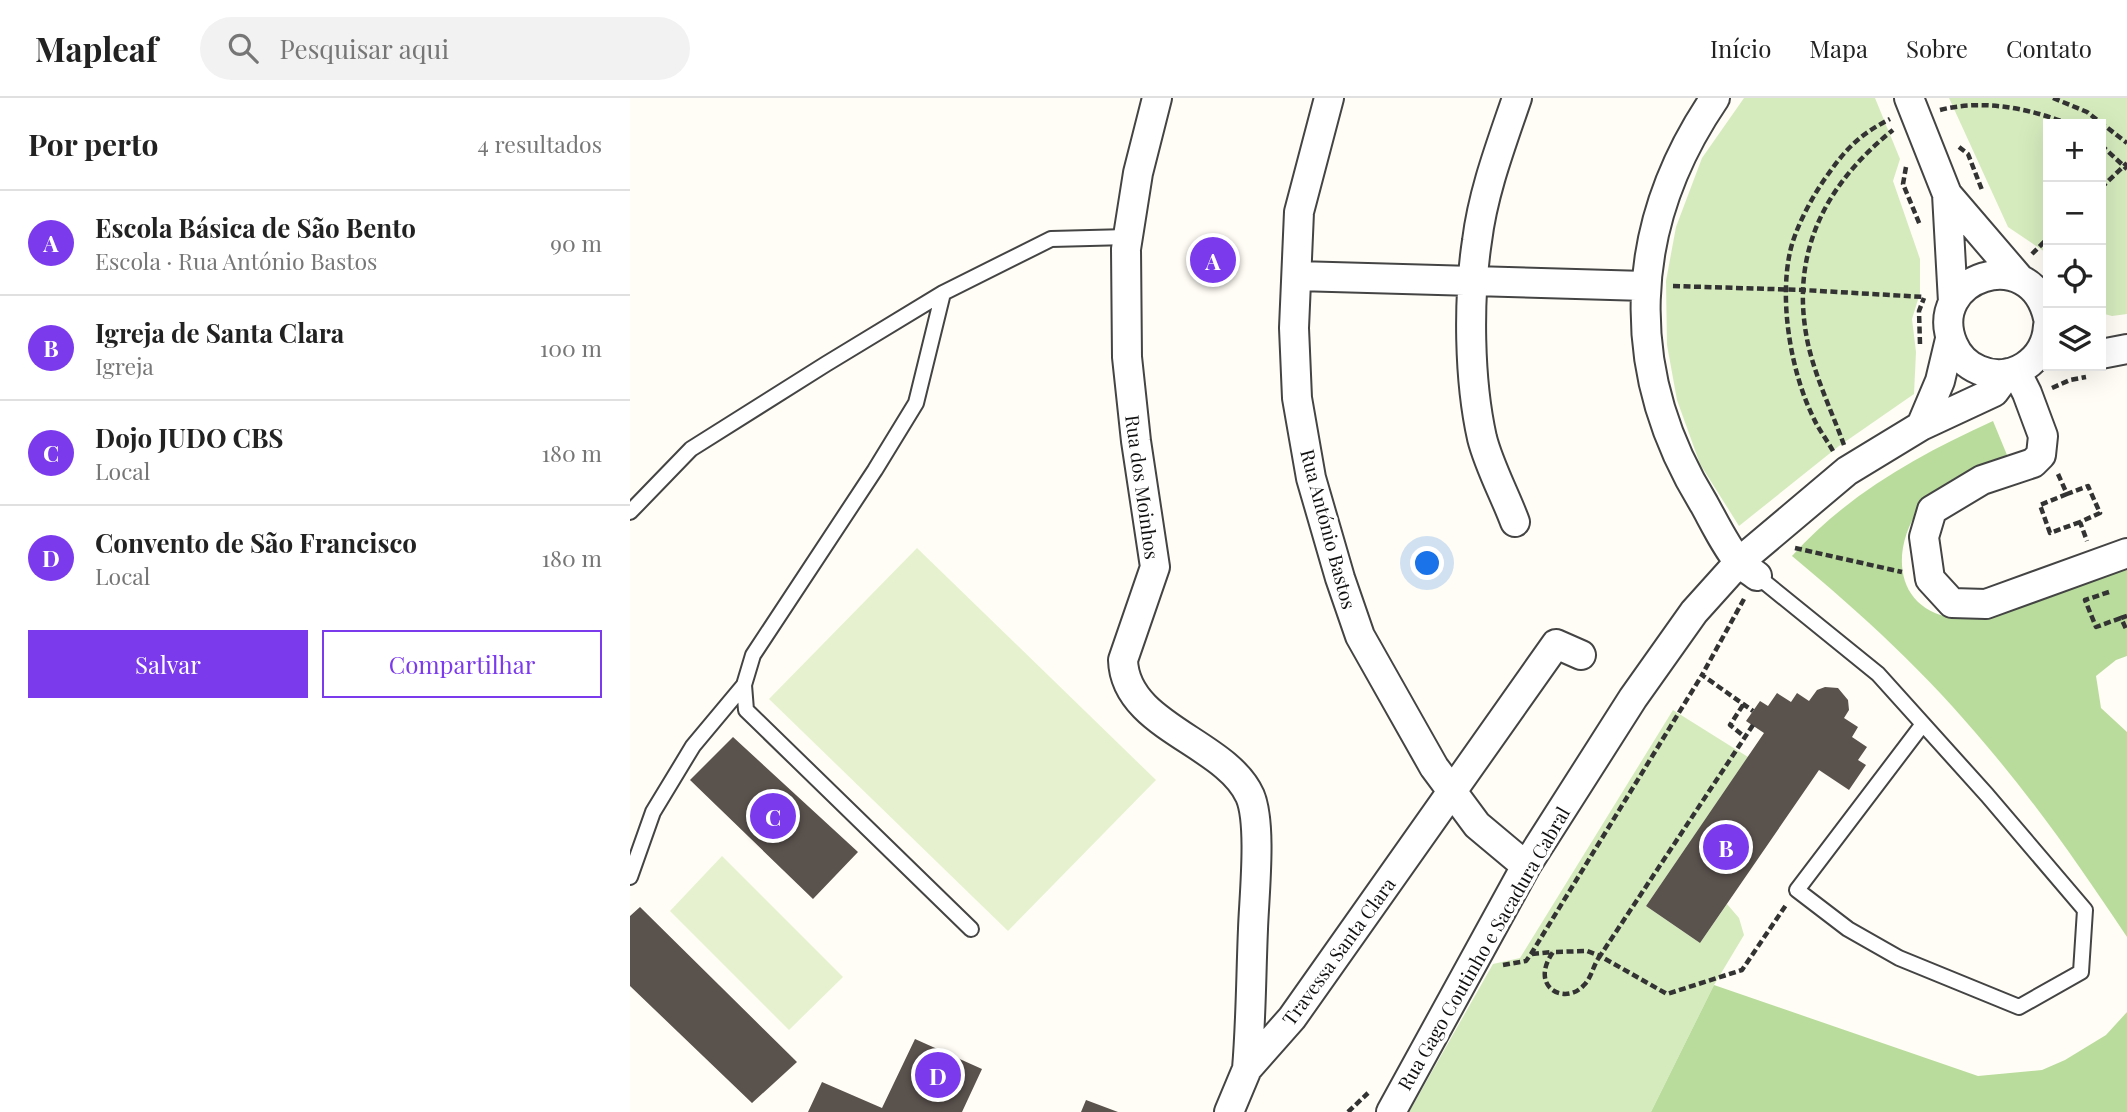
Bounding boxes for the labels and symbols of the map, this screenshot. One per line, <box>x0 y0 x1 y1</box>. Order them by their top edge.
pin: A <box>1190 234 1236 286</box>
street label: Rua dos Moinhos <box>1120 413 1166 561</box>
street label: Rua António Bastos <box>1295 446 1363 612</box>
your location <box>1410 546 1444 580</box>
pin: C <box>750 790 796 842</box>
street label: Rua Gago Coutinho e Sacadura Cabral <box>1391 801 1575 1095</box>
pin: B <box>1703 821 1749 873</box>
street label: Travessa Santa Clara <box>1275 871 1401 1030</box>
pin: D <box>915 1049 961 1101</box>

